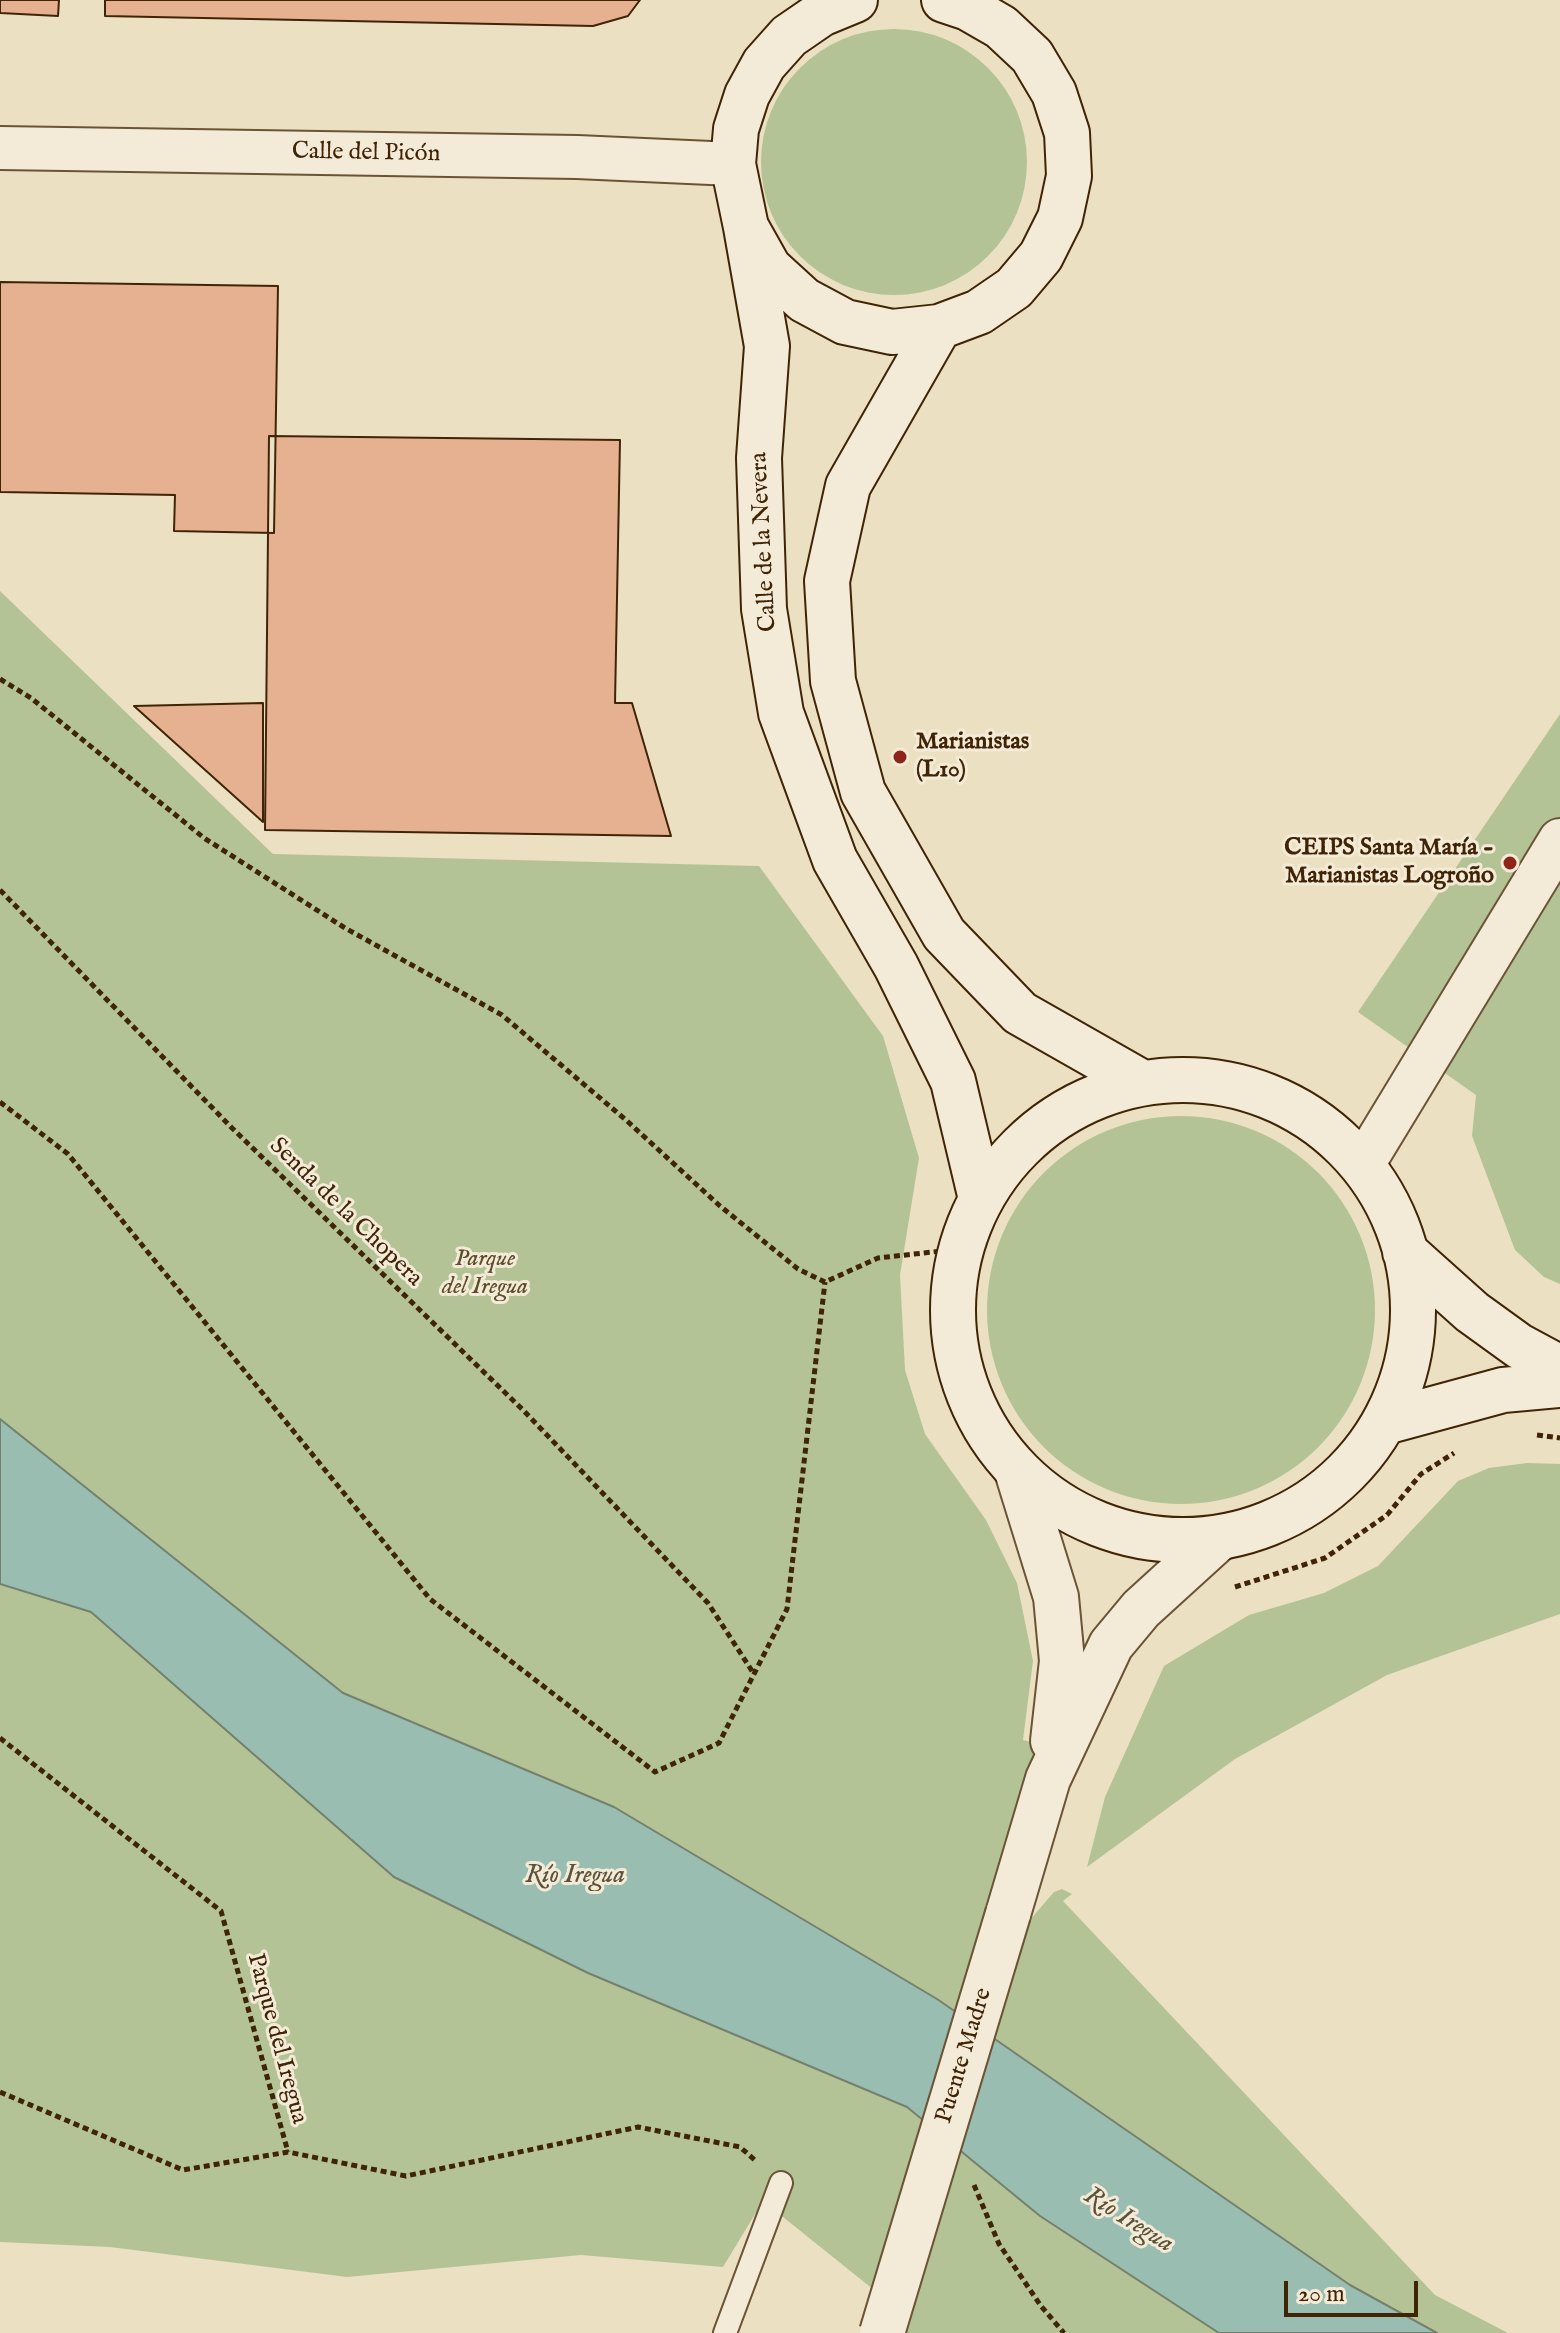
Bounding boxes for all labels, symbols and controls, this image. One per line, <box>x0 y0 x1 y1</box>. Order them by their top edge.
street label: Calle del Picón <box>291 138 441 170</box>
street label: Calle de la Nevera <box>746 451 784 633</box>
place label: Marianistas (L10) <box>916 729 1029 785</box>
marker: Marianistas (L10) <box>891 748 909 766</box>
place label: CEIPS Santa María - Marianistas Logroño <box>1284 835 1494 891</box>
marker: CEIPS Santa María - Marianistas Logroño <box>1501 854 1519 872</box>
street label: Senda de la Chopera <box>262 1133 428 1293</box>
park label: Parque del Iregua <box>442 1246 528 1302</box>
water label: Río Iregua <box>525 1861 625 1893</box>
street label: Parque del Iregua <box>239 1951 313 2127</box>
street label: Puente Madre <box>931 1985 999 2127</box>
water label: Río Iregua <box>1077 2181 1179 2261</box>
scale bar <box>1288 2265 1422 2315</box>
text: 20 m <box>1298 2279 1345 2310</box>

